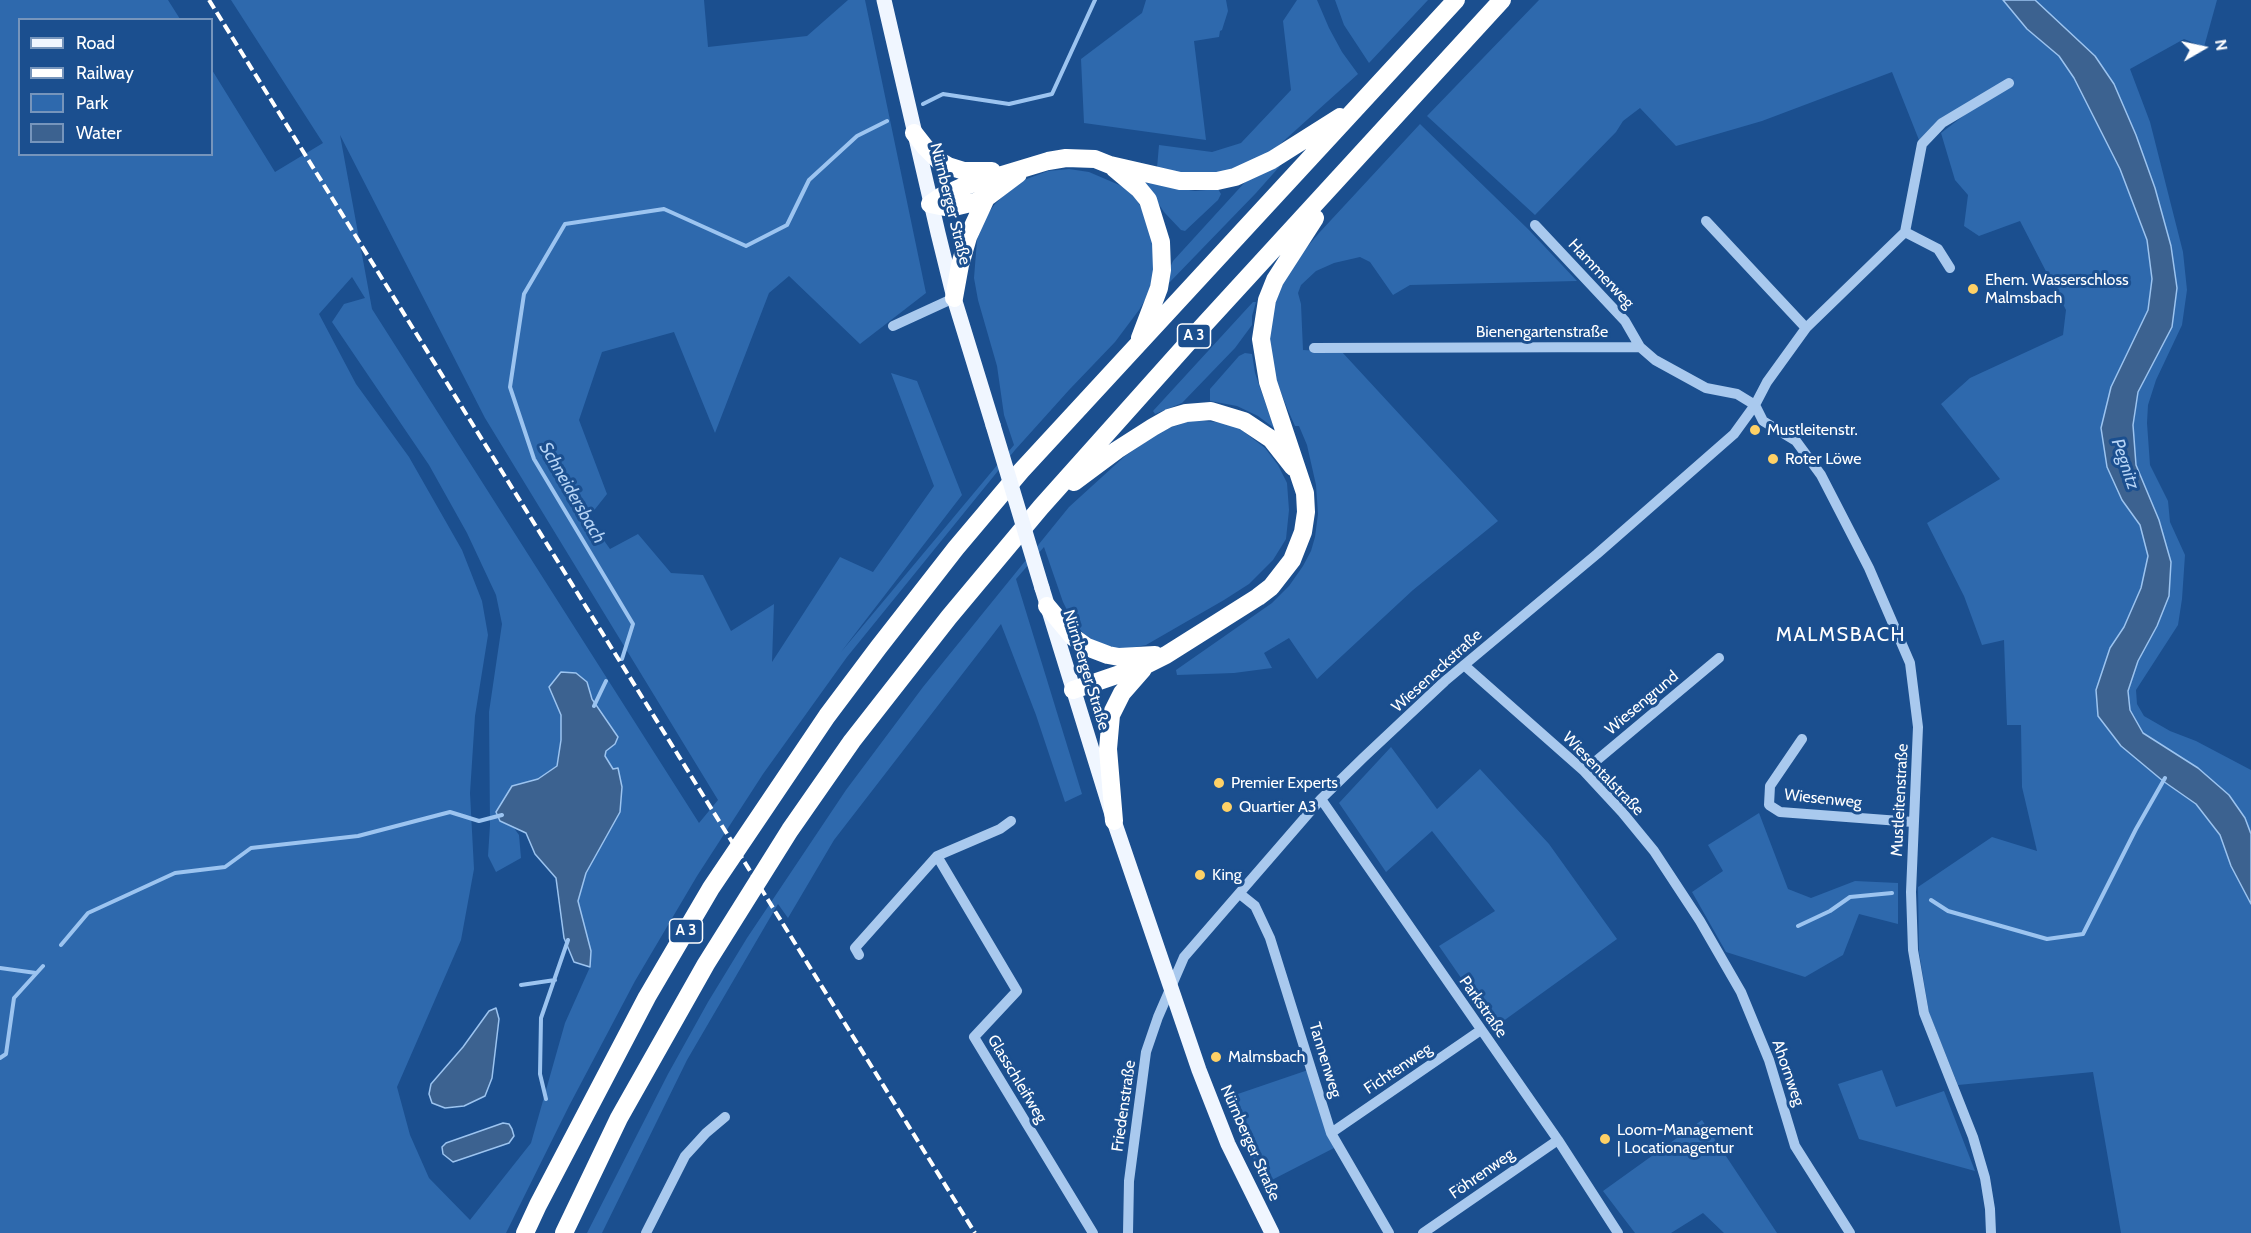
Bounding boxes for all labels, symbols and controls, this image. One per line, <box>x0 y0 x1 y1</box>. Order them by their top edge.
legend <box>18 18 213 156</box>
north arrow <box>2173 18 2233 78</box>
text: Road <box>76 32 115 54</box>
text: N <box>2211 38 2232 52</box>
text: Railway <box>76 62 134 84</box>
text: Park <box>76 92 108 114</box>
text: Water <box>76 122 122 144</box>
street label: Nürnberger Straße <box>926 141 974 267</box>
street label: Hammerweg <box>1564 235 1638 313</box>
place label: Ehem. Wasserschloss Malmsbach <box>1985 270 2129 308</box>
marker: Ehem. Wasserschloss Malmsbach <box>1966 282 1980 296</box>
street label: Bienengartenstraße <box>1476 322 1608 342</box>
road number: A 3 <box>1178 324 1210 348</box>
place label: Mustleitenstr. <box>1767 420 1858 440</box>
marker: Mustleitenstr. <box>1748 423 1762 437</box>
water label: Pegnitz <box>2106 436 2144 492</box>
water label: Schneidersbach <box>534 438 610 548</box>
place label: Roter Löwe <box>1785 449 1861 469</box>
marker: Roter Löwe <box>1766 452 1780 466</box>
street label: Nürnberger Straße <box>1059 608 1113 732</box>
district label: MALMSBACH <box>1776 623 1906 647</box>
street label: Wieseneckstraße <box>1388 625 1486 717</box>
street label: Wiesengrund <box>1601 667 1683 739</box>
street label: Wiesentalstraße <box>1558 728 1648 820</box>
street label: Mustleitenstraße <box>1887 743 1913 857</box>
place label: Premier Experts <box>1231 773 1338 793</box>
marker: Premier Experts <box>1212 776 1226 790</box>
street label: Wiesenweg <box>1783 785 1863 813</box>
place label: Quartier A3 <box>1239 797 1317 817</box>
marker: Quartier A3 <box>1220 800 1234 814</box>
place label: King <box>1212 865 1242 885</box>
marker: King <box>1193 868 1207 882</box>
road number: A 3 <box>670 919 702 943</box>
street label: Parkstraße <box>1455 972 1511 1042</box>
street label: Tannenweg <box>1304 1020 1346 1100</box>
street label: Glasschleifweg <box>983 1031 1051 1127</box>
street label: Ahornweg <box>1768 1037 1808 1109</box>
street label: Fichtenweg <box>1361 1039 1435 1099</box>
place label: Malmsbach <box>1228 1047 1306 1067</box>
marker: Malmsbach <box>1209 1050 1223 1064</box>
street label: Friedenstraße <box>1108 1059 1140 1153</box>
street label: Nürnberger Straße <box>1216 1082 1284 1204</box>
place label: Loom-Management | Locationagentur <box>1617 1120 1753 1158</box>
marker: Loom-Management | Locationagentur <box>1598 1132 1612 1146</box>
street label: Föhrenweg <box>1446 1145 1518 1203</box>

